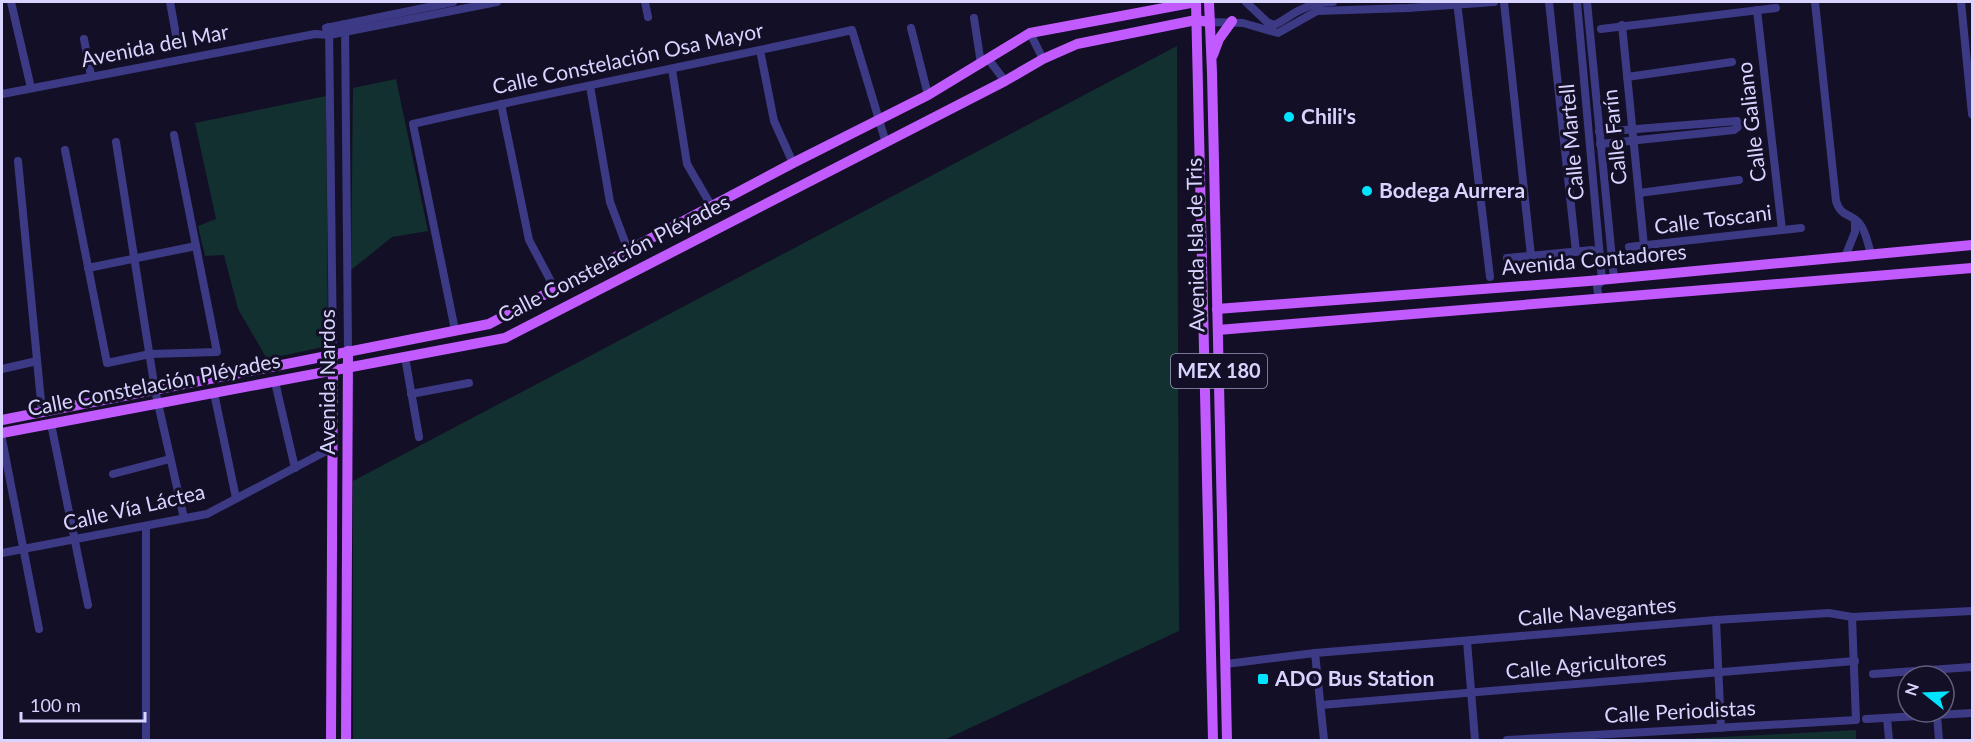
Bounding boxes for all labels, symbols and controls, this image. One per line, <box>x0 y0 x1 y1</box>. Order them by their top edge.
street label: Calle Constelación Osa Mayor <box>490 16 766 98</box>
street label: Avenida del Mar <box>79 18 231 71</box>
street label: Calle Galiano <box>1731 61 1770 184</box>
street label: Calle Martell <box>1553 83 1588 201</box>
street label: Calle Farín <box>1596 88 1631 186</box>
place label: Chili's <box>1301 103 1356 128</box>
marker: Chili's <box>1282 110 1296 124</box>
street label: Avenida Isla de Tris <box>1180 158 1209 332</box>
place label: Bodega Aurrera <box>1379 177 1525 202</box>
marker: Bodega Aurrera <box>1360 184 1374 198</box>
street label: Calle Constelación Pléyades <box>493 188 733 327</box>
street label: Calle Toscani <box>1653 199 1773 238</box>
street label: Avenida Contadores <box>1500 238 1687 279</box>
street label: Avenida Nardos <box>314 309 339 455</box>
street label: Calle Constelación Pléyades <box>25 347 282 420</box>
road number: MEX 180 <box>1171 354 1267 388</box>
street label: Calle Vía Láctea <box>60 478 207 535</box>
street label: Calle Navegantes <box>1517 591 1677 630</box>
street label: Calle Agricultores <box>1504 644 1667 683</box>
north arrow <box>1896 664 1956 724</box>
place label: ADO Bus Station <box>1274 665 1434 690</box>
marker: ADO Bus Station <box>1256 672 1270 686</box>
text: N <box>1900 680 1922 698</box>
scale bar <box>21 685 146 723</box>
text: 100 m <box>30 694 81 716</box>
street label: Calle Periodistas <box>1604 694 1756 727</box>

